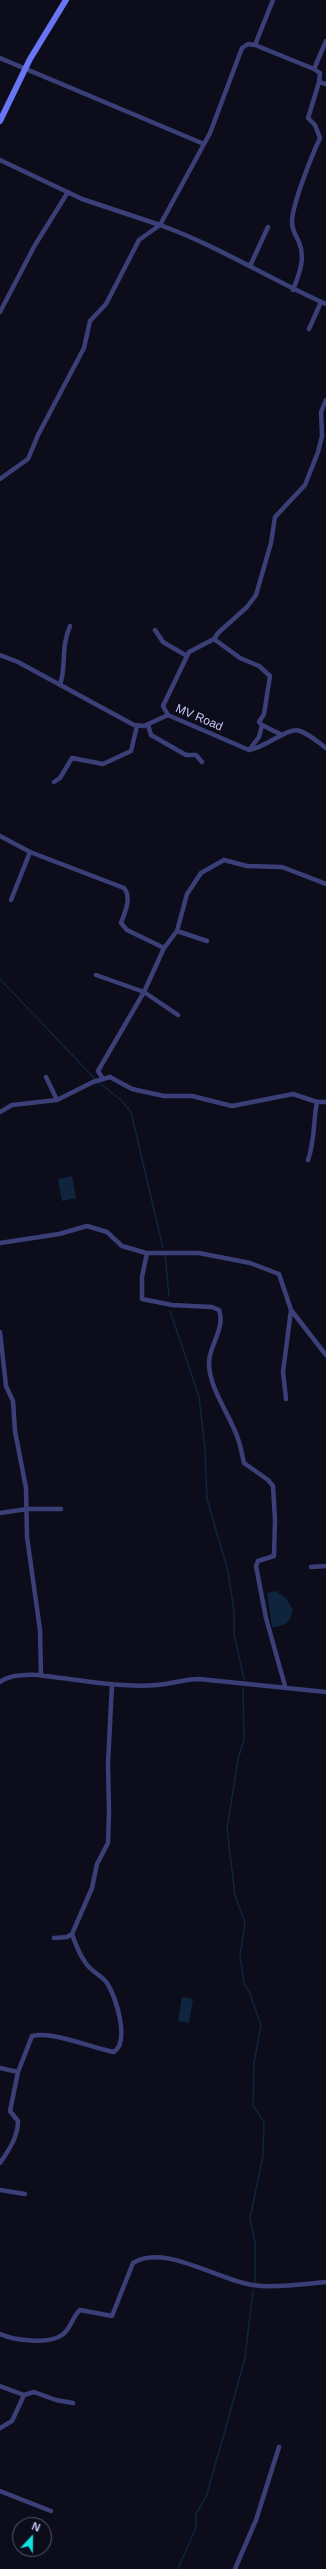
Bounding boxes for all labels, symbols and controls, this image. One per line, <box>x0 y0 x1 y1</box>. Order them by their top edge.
street label: MV Road <box>173 702 225 734</box>
north arrow <box>12 2517 52 2557</box>
text: N <box>30 2520 42 2534</box>

